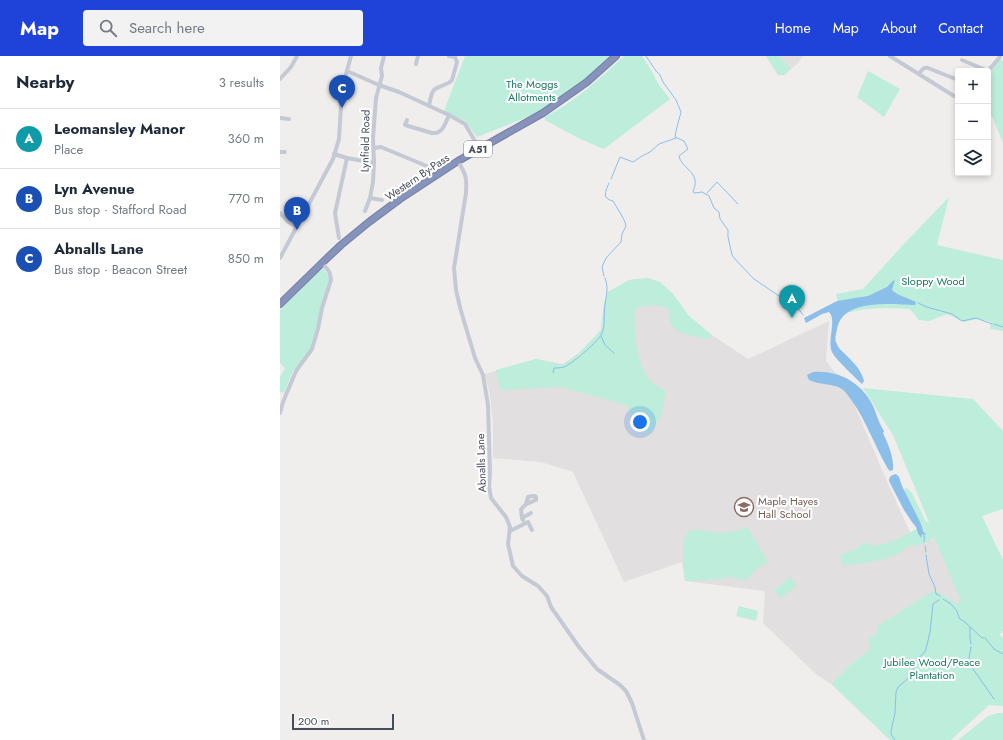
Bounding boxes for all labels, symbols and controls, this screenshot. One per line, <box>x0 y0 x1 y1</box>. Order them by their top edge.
search box <box>83 10 363 46</box>
text: Map <box>20 15 59 42</box>
icon: search <box>97 17 119 39</box>
text: Search here <box>129 17 205 39</box>
text: Home <box>775 18 811 38</box>
text: Map <box>833 18 859 38</box>
text: About <box>881 18 916 38</box>
text: Contact <box>938 18 983 38</box>
map controls <box>955 68 991 176</box>
button: + <box>955 68 991 104</box>
text: Nearby <box>16 70 74 94</box>
text: 3 results <box>219 73 264 92</box>
pin: C <box>329 75 355 108</box>
park label: The Moggs Allotments <box>506 76 558 105</box>
button: − <box>955 104 991 140</box>
street label: Lynfield Road <box>356 110 374 172</box>
text: Leomansley Manor <box>54 118 185 140</box>
text: A <box>24 129 34 148</box>
text: 360 m <box>228 129 264 148</box>
text: Place <box>54 140 83 159</box>
button: layers <box>955 140 991 176</box>
road number: A51 <box>464 141 492 157</box>
street label: Western By-Pass <box>382 149 453 204</box>
text: Lyn Avenue <box>54 178 135 200</box>
text: B <box>25 189 33 208</box>
text: 770 m <box>229 189 264 208</box>
pin: B <box>284 197 310 230</box>
text: Bus stop · Stafford Road <box>54 200 187 219</box>
text: Abnalls Lane <box>54 238 144 260</box>
text: C <box>24 249 34 268</box>
text: 850 m <box>228 249 264 268</box>
text: Bus stop · Beacon Street <box>54 260 187 279</box>
park label: Sloppy Wood <box>901 273 965 289</box>
pin: A <box>779 285 805 318</box>
your location <box>630 412 650 432</box>
street label: Abnalls Lane <box>472 433 490 493</box>
place label: Maple Hayes Hall School <box>758 493 818 522</box>
school or university icon: Maple Hayes Hall School <box>733 496 755 518</box>
park label: Jubilee Wood/Peace Plantation <box>882 654 980 683</box>
scale bar <box>292 712 394 731</box>
text: 200 m <box>298 713 329 729</box>

